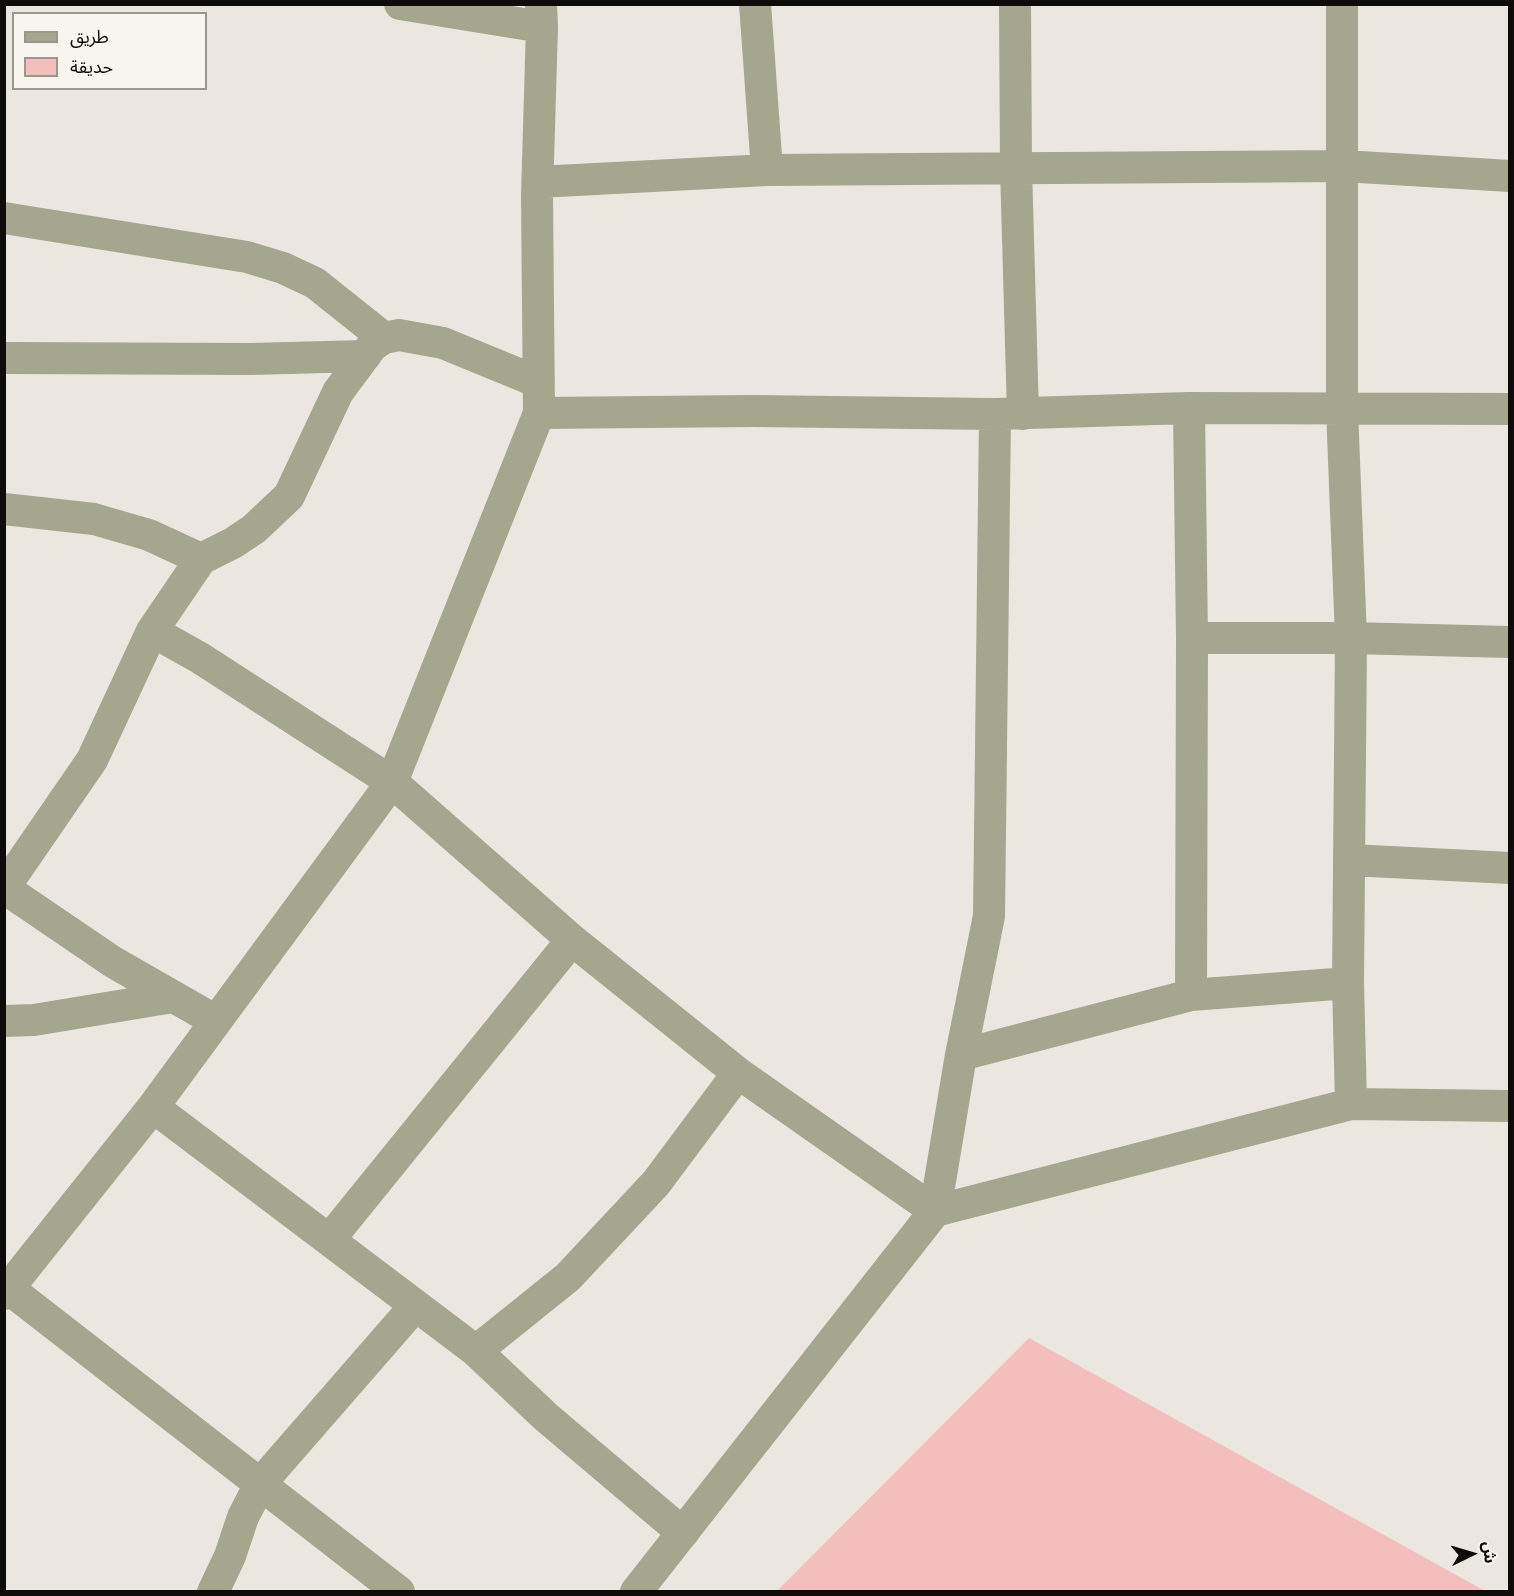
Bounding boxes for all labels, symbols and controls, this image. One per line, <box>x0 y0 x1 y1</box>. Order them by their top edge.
legend <box>12 12 207 90</box>
text: طريق <box>70 25 109 48</box>
text: حديقة <box>70 55 113 78</box>
north arrow <box>1442 1524 1502 1584</box>
text: ش <box>1479 1541 1501 1564</box>

